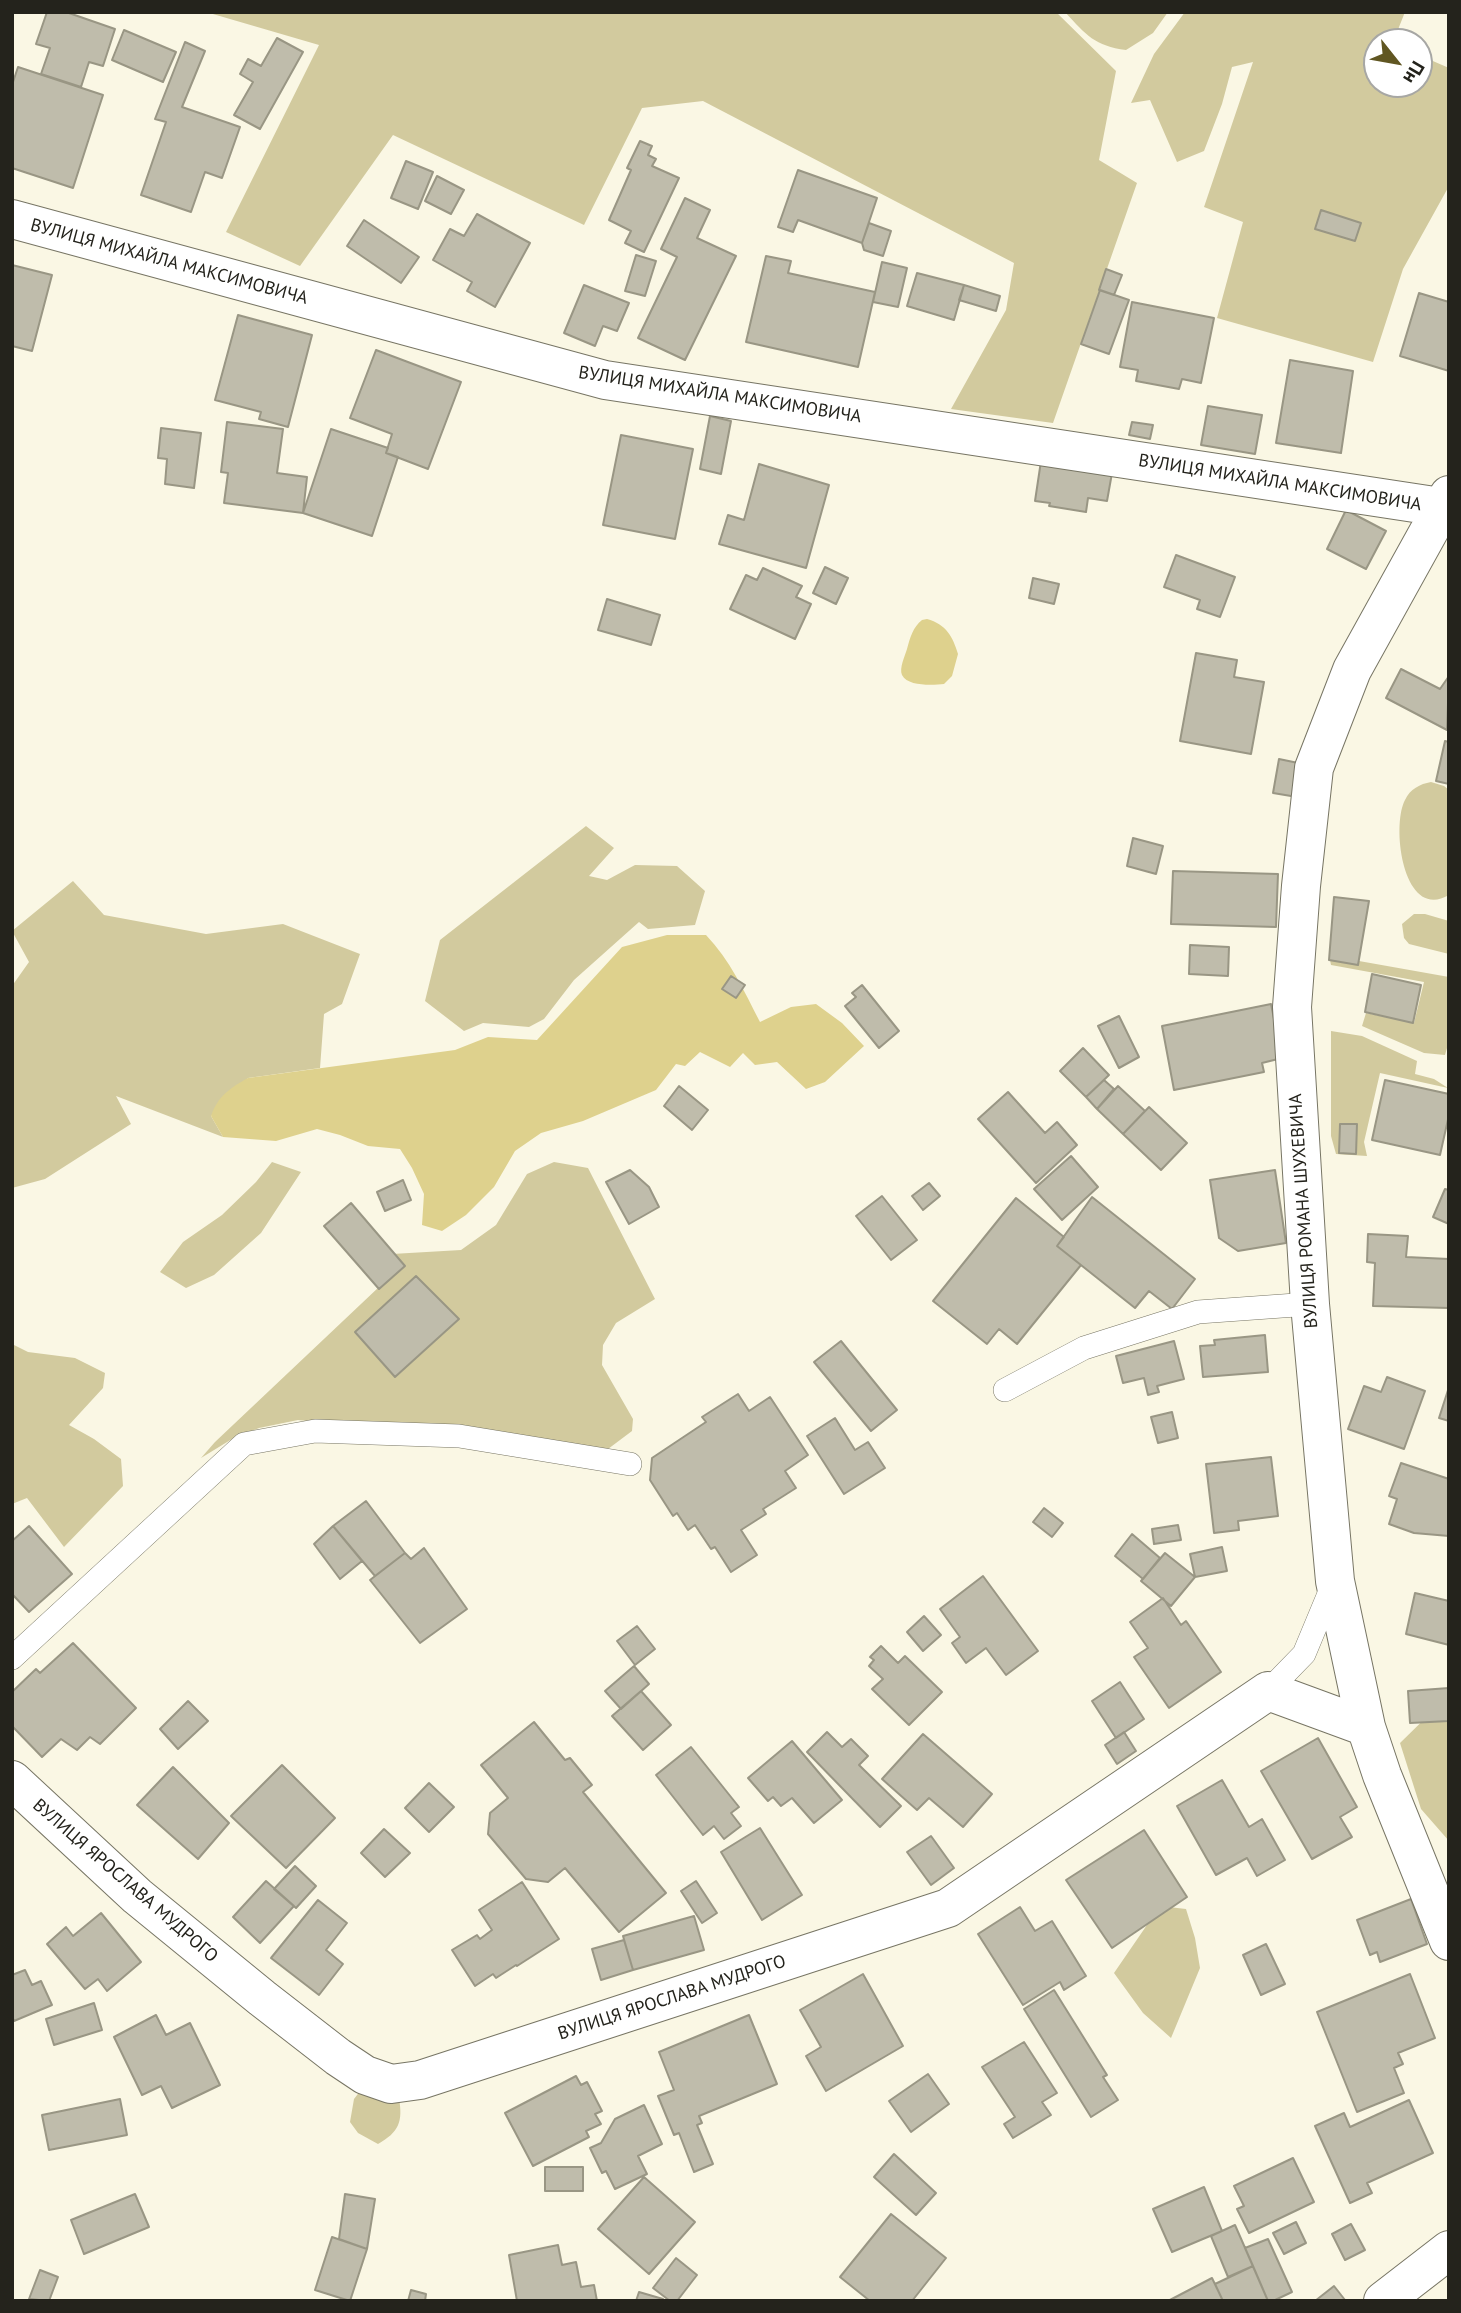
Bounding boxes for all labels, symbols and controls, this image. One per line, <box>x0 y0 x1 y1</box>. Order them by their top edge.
north arrow <box>1363 28 1433 98</box>
text: Пн <box>1398 57 1430 89</box>
street label: ВУЛИЦЯ МИХАЙЛА МАКСИМОВИЧА <box>28 215 310 309</box>
street label: ВУЛИЦЯ МИХАЙЛА МАКСИМОВИЧА <box>577 362 863 428</box>
street label: ВУЛИЦЯ МИХАЙЛА МАКСИМОВИЧА <box>1137 450 1423 516</box>
street label: ВУЛИЦЯ РОМАНА ШУХЕВИЧА <box>1285 1093 1323 1329</box>
street label: ВУЛИЦЯ ЯРОСЛАВА МУДРОГО <box>28 1795 222 1967</box>
street label: ВУЛИЦЯ ЯРОСЛАВА МУДРОГО <box>555 1951 789 2045</box>

